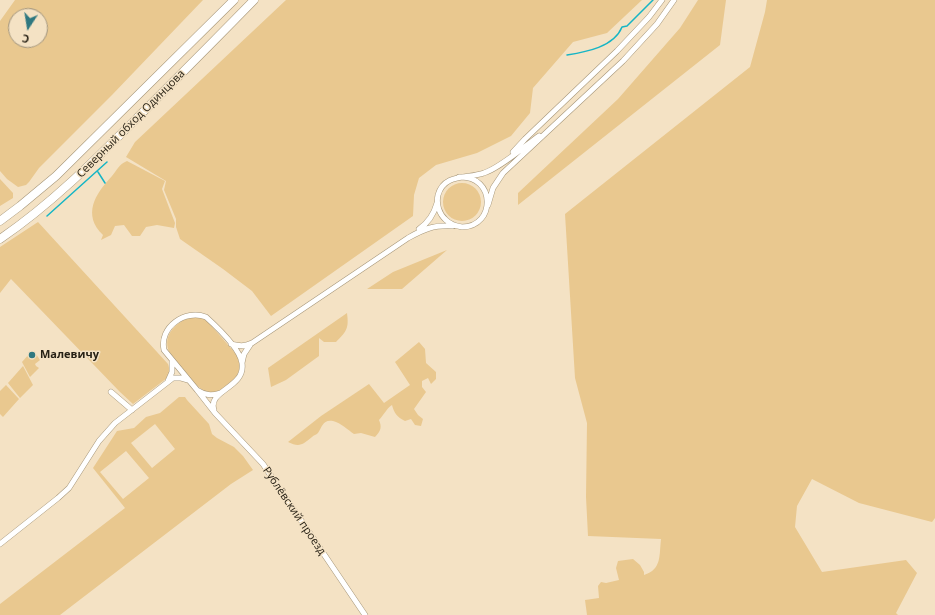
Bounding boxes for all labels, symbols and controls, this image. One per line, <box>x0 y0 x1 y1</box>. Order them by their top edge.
north arrow <box>8 8 48 48</box>
text: С <box>21 31 31 47</box>
street label: Северный обход Одинцова <box>74 67 188 181</box>
place label: Малевичу <box>40 348 99 362</box>
marker: Малевичу <box>27 350 37 360</box>
street label: Рублёвский проезд <box>260 465 328 557</box>

